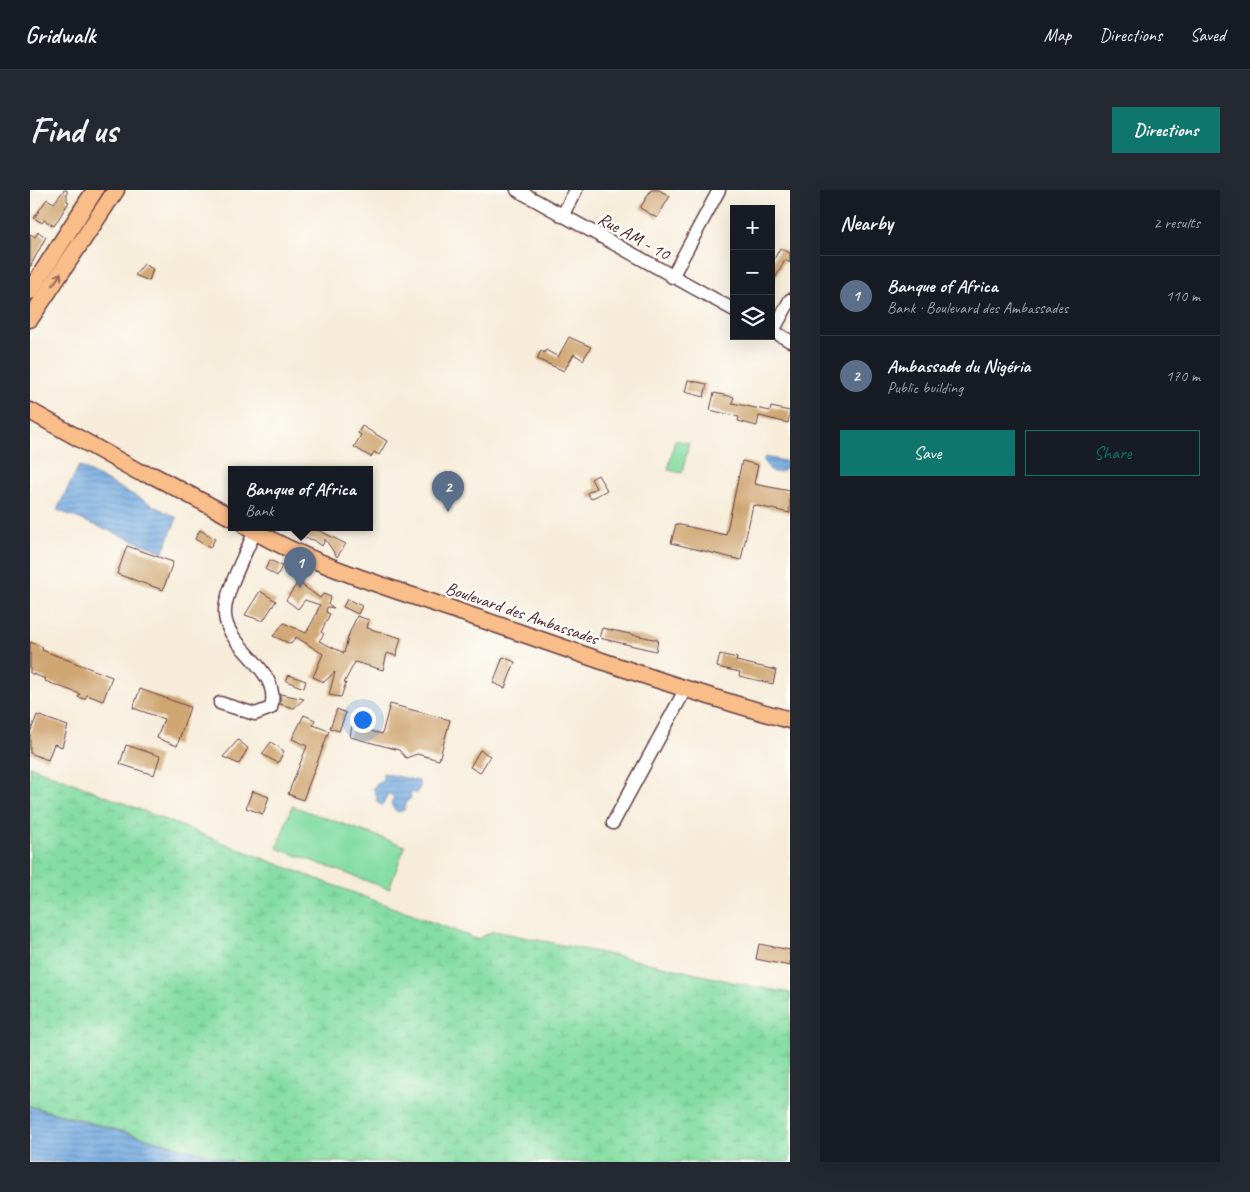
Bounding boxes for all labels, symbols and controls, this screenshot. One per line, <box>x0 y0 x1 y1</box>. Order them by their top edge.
text: Gridwalk <box>25 20 95 50</box>
text: Map <box>1044 24 1071 46</box>
text: Directions <box>1099 24 1162 46</box>
text: Saved <box>1190 24 1225 46</box>
button: Directions <box>1112 107 1220 153</box>
text: Find us <box>30 108 117 153</box>
map controls <box>730 205 775 340</box>
button: + <box>730 205 775 250</box>
street label: Rue AM - 10 <box>594 207 675 266</box>
text: Nearby <box>840 210 893 236</box>
text: 2 results <box>1153 213 1200 233</box>
button: − <box>730 250 775 295</box>
one-way arrow <box>52 272 62 286</box>
text: Banque of Africa <box>887 274 998 298</box>
text: 1 <box>852 286 860 306</box>
text: 110 m <box>1166 286 1200 306</box>
button: layers <box>730 295 775 340</box>
text: Bank · Boulevard des Ambassades <box>887 298 1068 318</box>
text: Ambassade du Nigéria <box>887 354 1030 378</box>
text: 2 <box>852 366 860 386</box>
text: 170 m <box>1166 366 1200 386</box>
text: Public building <box>887 378 963 398</box>
button: Save <box>840 430 1015 476</box>
button: Share <box>1025 430 1200 476</box>
popup <box>228 466 373 531</box>
pin: 2 <box>432 471 464 512</box>
text: Banque of Africa <box>245 477 356 501</box>
text: Bank <box>245 501 274 521</box>
pin: 1 <box>284 547 316 588</box>
street label: Boulevard des Ambassades <box>443 577 603 650</box>
your location <box>350 707 376 733</box>

